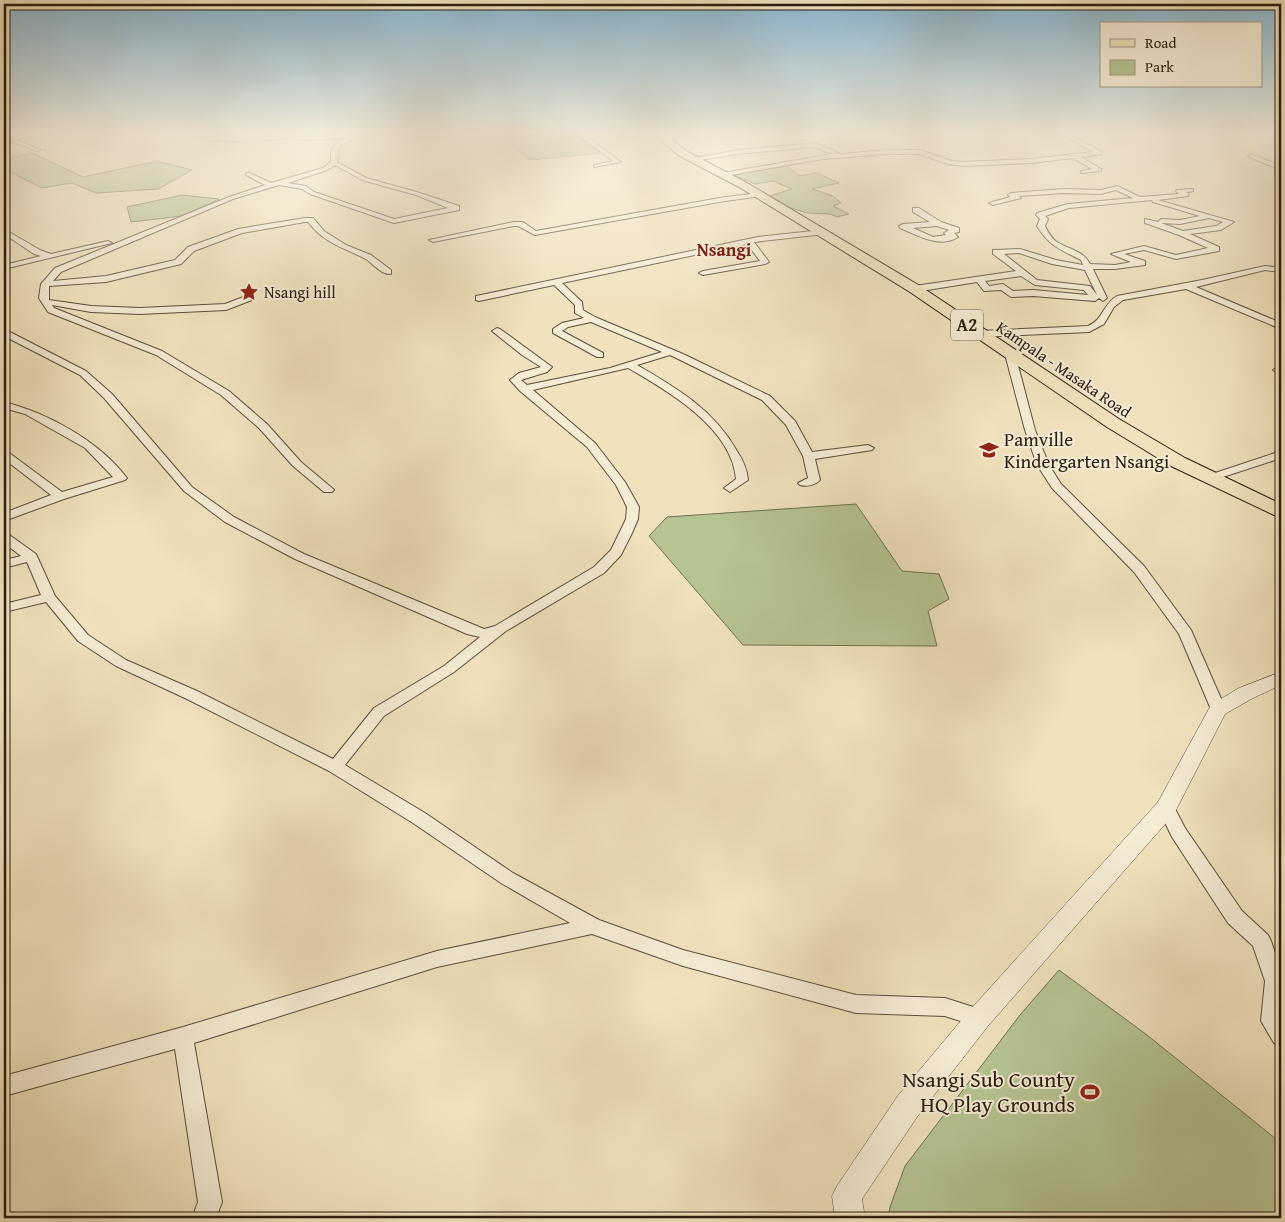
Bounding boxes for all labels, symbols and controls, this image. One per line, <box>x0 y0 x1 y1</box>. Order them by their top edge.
legend <box>1100 22 1262 88</box>
text: Road <box>1145 32 1176 53</box>
text: Park <box>1145 56 1174 77</box>
district label: Nsangi <box>697 236 752 263</box>
place label: Nsangi hill <box>264 280 336 304</box>
place icon: Nsangi hill <box>238 281 260 303</box>
road number: A2 <box>951 310 983 340</box>
street label: Kampala - Masaka Road <box>992 315 1137 423</box>
place label: Pamville Kindergarten Nsangi <box>1004 425 1169 475</box>
school or university icon: Pamville Kindergarten Nsangi <box>978 439 1000 461</box>
place label: Nsangi Sub County HQ Play Grounds <box>902 1063 1075 1120</box>
sports icon: Nsangi Sub County HQ Play Grounds <box>1079 1081 1101 1103</box>

